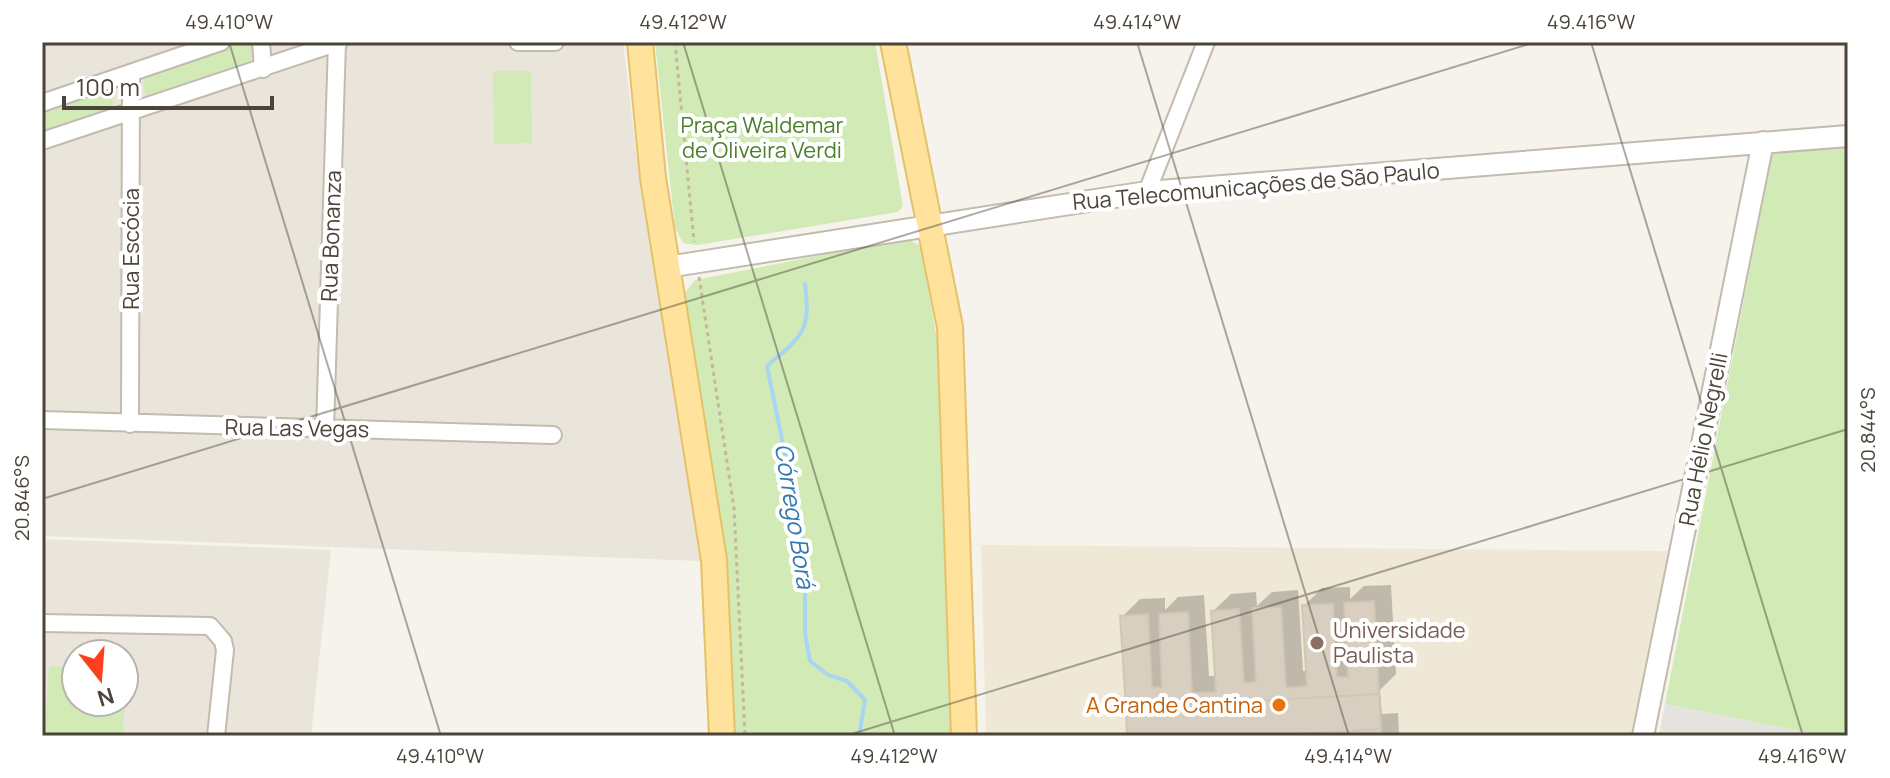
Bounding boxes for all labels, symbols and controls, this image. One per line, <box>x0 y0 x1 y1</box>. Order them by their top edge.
text: 49.410°W <box>185 8 273 35</box>
text: 49.412°W <box>639 8 727 35</box>
text: 49.414°W <box>1093 8 1181 35</box>
text: 49.416°W <box>1547 8 1635 35</box>
scale bar <box>64 60 272 110</box>
text: 100 m <box>76 70 140 103</box>
park label: Praça Waldemar de Oliveira Verdi <box>680 110 844 165</box>
street label: Rua Telecomunicações de São Paulo <box>1071 155 1441 217</box>
street label: Rua Bonanza <box>314 170 348 302</box>
street label: Rua Escócia <box>116 188 146 310</box>
street label: Rua Hélio Negrelli <box>1671 350 1735 528</box>
text: 20.844°S <box>1854 387 1881 473</box>
street label: Rua Las Vegas <box>224 412 370 444</box>
water label: Córrego Borá <box>768 441 823 592</box>
text: 20.846°S <box>8 455 35 541</box>
place label: Universidade Paulista <box>1333 615 1466 670</box>
marker: Universidade Paulista <box>1308 634 1326 652</box>
north arrow <box>60 638 140 718</box>
text: N <box>94 680 118 714</box>
place label: A Grande Cantina <box>1086 690 1263 720</box>
marker: A Grande Cantina <box>1270 696 1288 714</box>
text: 49.410°W <box>396 742 484 769</box>
text: 49.412°W <box>850 742 938 769</box>
text: 49.414°W <box>1304 742 1392 769</box>
text: 49.416°W <box>1758 742 1846 769</box>

